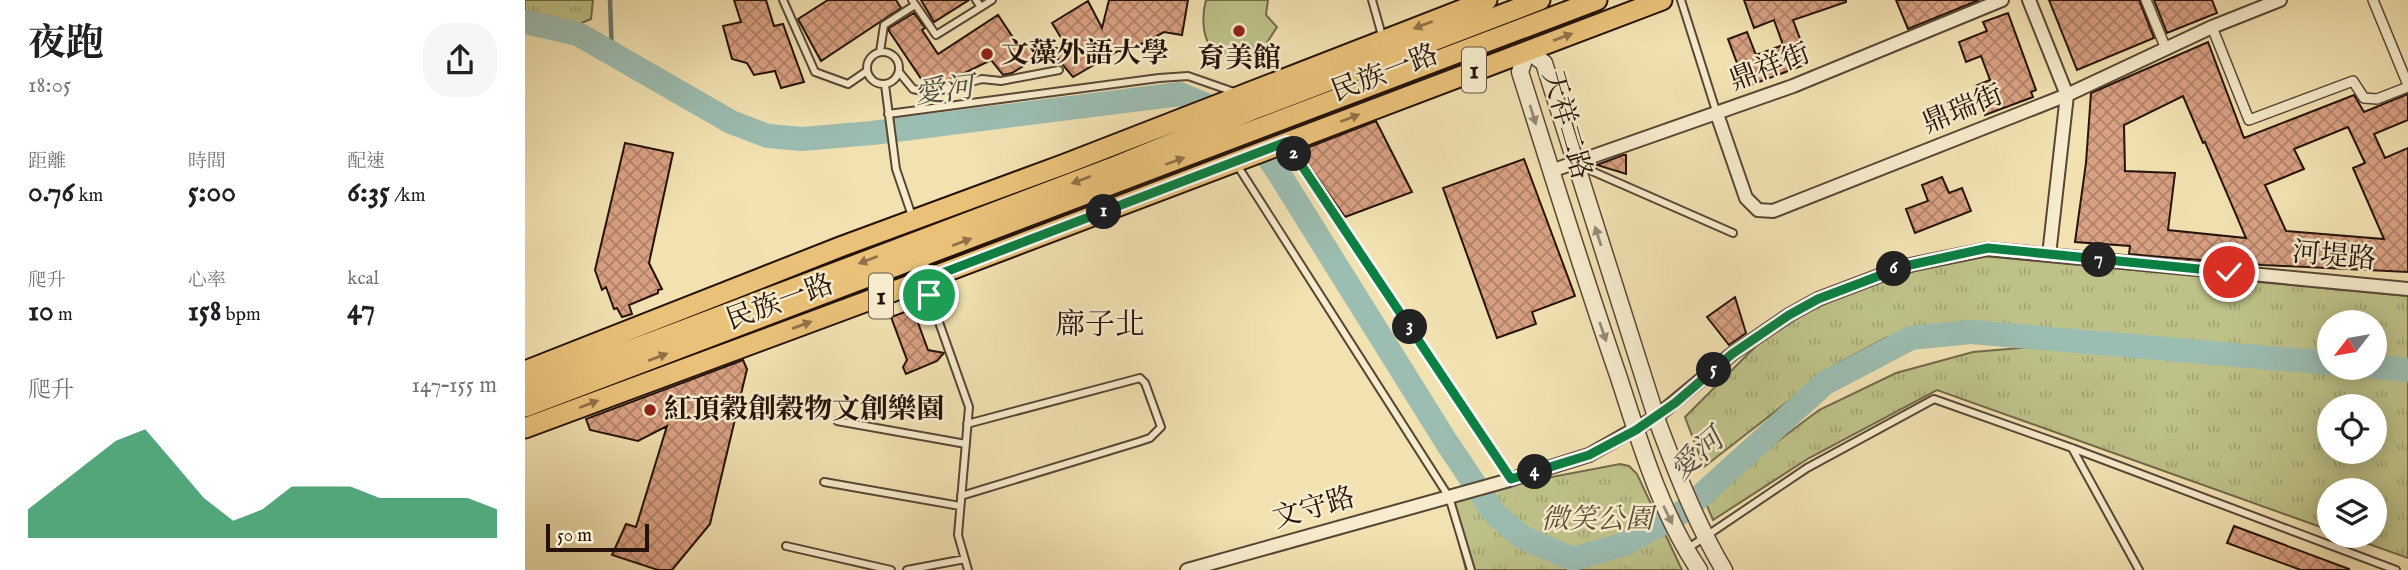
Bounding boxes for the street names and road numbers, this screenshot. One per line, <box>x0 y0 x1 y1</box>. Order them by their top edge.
street label: 鼎祥街 <box>1725 37 1815 99</box>
street label: 民族一路 <box>1326 38 1444 110</box>
road number: 1 <box>1462 48 1486 92</box>
street label: 天祥二路 <box>1534 66 1598 184</box>
street label: 鼎瑞街 <box>1917 78 2009 142</box>
street label: 河堤路 <box>2291 236 2377 278</box>
street label: 民族一路 <box>721 267 839 339</box>
road number: 1 <box>869 274 893 318</box>
street label: 文守路 <box>1269 481 1359 537</box>

